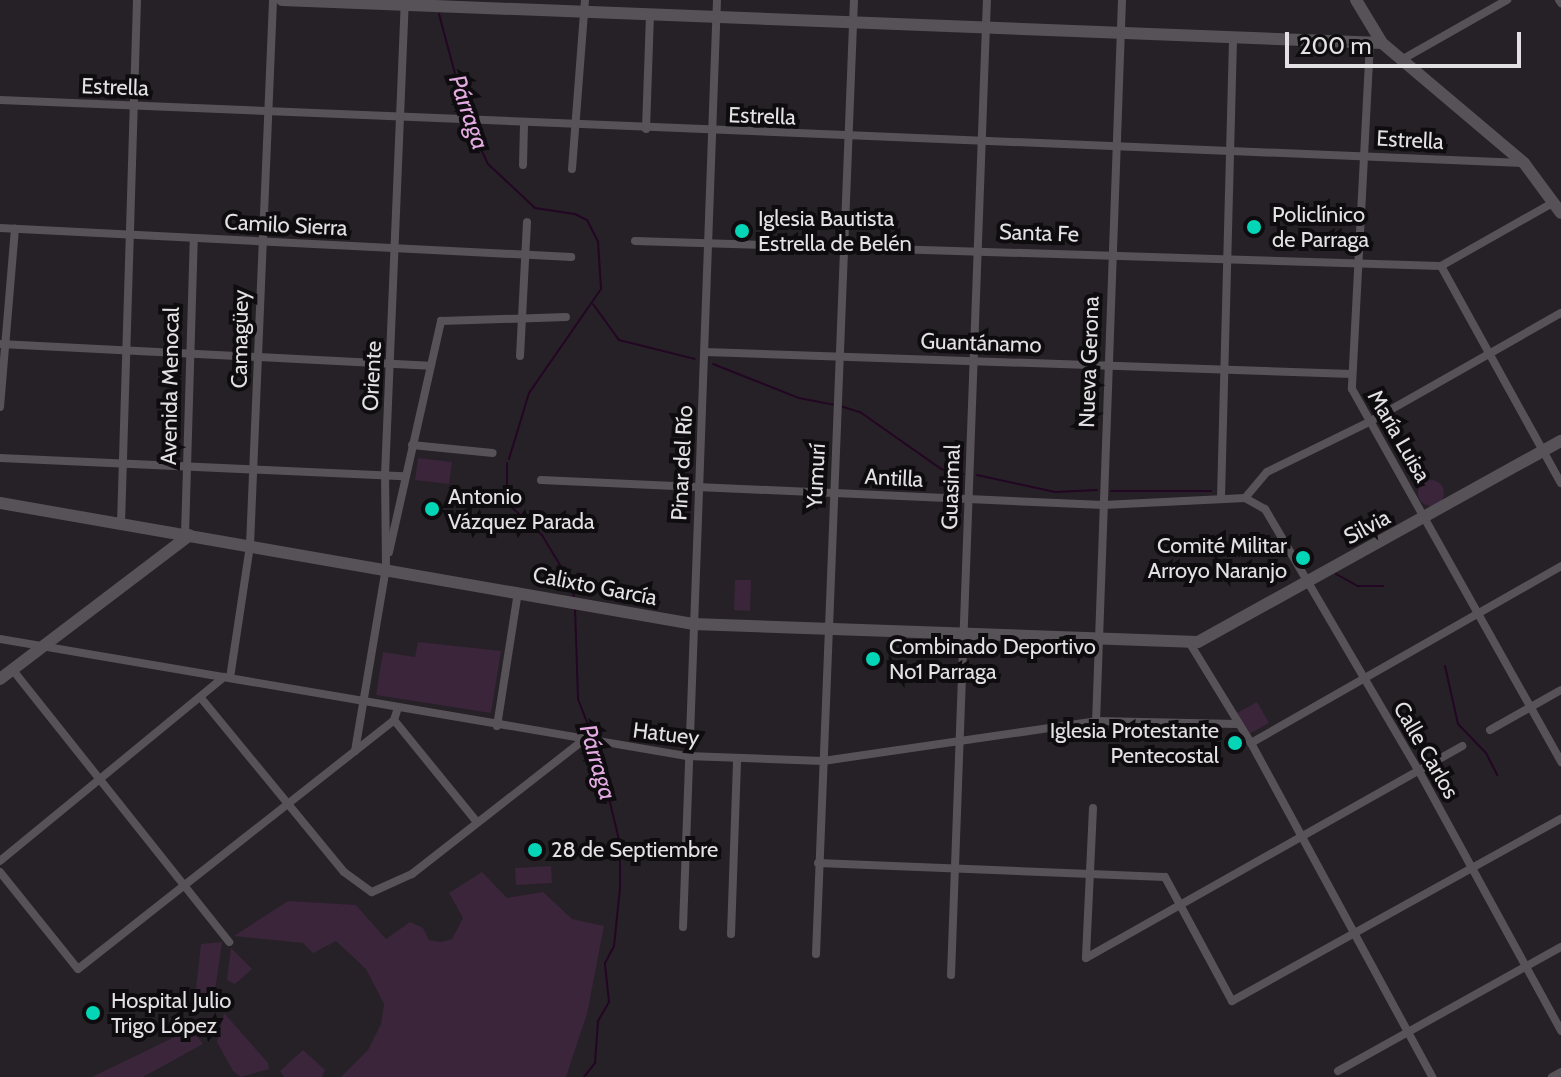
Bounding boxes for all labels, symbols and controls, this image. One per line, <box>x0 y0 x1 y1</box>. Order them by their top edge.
scale bar <box>1289 16 1525 66</box>
text: 200 m <box>1299 31 1372 60</box>
water label: Párraga <box>443 71 495 153</box>
street label: Estrella <box>81 73 149 101</box>
street label: Estrella <box>728 102 796 130</box>
street label: Estrella <box>1376 125 1444 155</box>
place label: Policlínico de Parraga <box>1272 201 1369 252</box>
place label: Iglesia Bautista Estrella de Belén <box>758 205 912 256</box>
street label: Camilo Sierra <box>224 209 348 241</box>
marker: Policlínico de Parraga <box>1243 216 1265 238</box>
street label: Santa Fe <box>998 218 1080 248</box>
marker: Iglesia Bautista Estrella de Belén <box>733 222 751 240</box>
street label: Camagüey <box>226 289 254 389</box>
street label: Nueva Gerona <box>1074 296 1104 428</box>
street label: Avenida Menocal <box>155 307 185 465</box>
street label: Guantánamo <box>920 328 1042 358</box>
street label: Oriente <box>357 340 387 412</box>
street label: María Luisa <box>1362 385 1436 487</box>
street label: Pinar del Río <box>666 405 698 521</box>
street label: Yumurí <box>801 443 831 509</box>
street label: Guasimal <box>936 444 966 530</box>
street label: Antilla <box>864 463 924 493</box>
place label: Antonio Vázquez Parada <box>448 483 595 534</box>
marker: Antonio Vázquez Parada <box>423 500 441 518</box>
street label: Silvia <box>1339 504 1395 550</box>
place label: Comité Militar Arroyo Naranjo <box>1148 532 1287 584</box>
marker: Comité Militar Arroyo Naranjo <box>1294 549 1312 567</box>
street label: Calixto García <box>531 561 659 611</box>
place label: Combinado Deportivo No1 Parraga <box>889 633 1096 684</box>
marker: Combinado Deportivo No1 Parraga <box>864 650 882 668</box>
street label: Calle Carlos <box>1388 697 1464 803</box>
street label: Hatuey <box>631 717 701 751</box>
place label: Iglesia Protestante Pentecostal <box>1050 717 1219 768</box>
water label: Párraga <box>574 721 622 803</box>
marker: Iglesia Protestante Pentecostal <box>1226 734 1244 752</box>
place label: 28 de Septiembre <box>551 837 718 863</box>
marker: 28 de Septiembre <box>526 841 544 859</box>
place label: Hospital Julio Trigo López <box>111 987 231 1038</box>
marker: Hospital Julio Trigo López <box>82 1002 104 1024</box>

